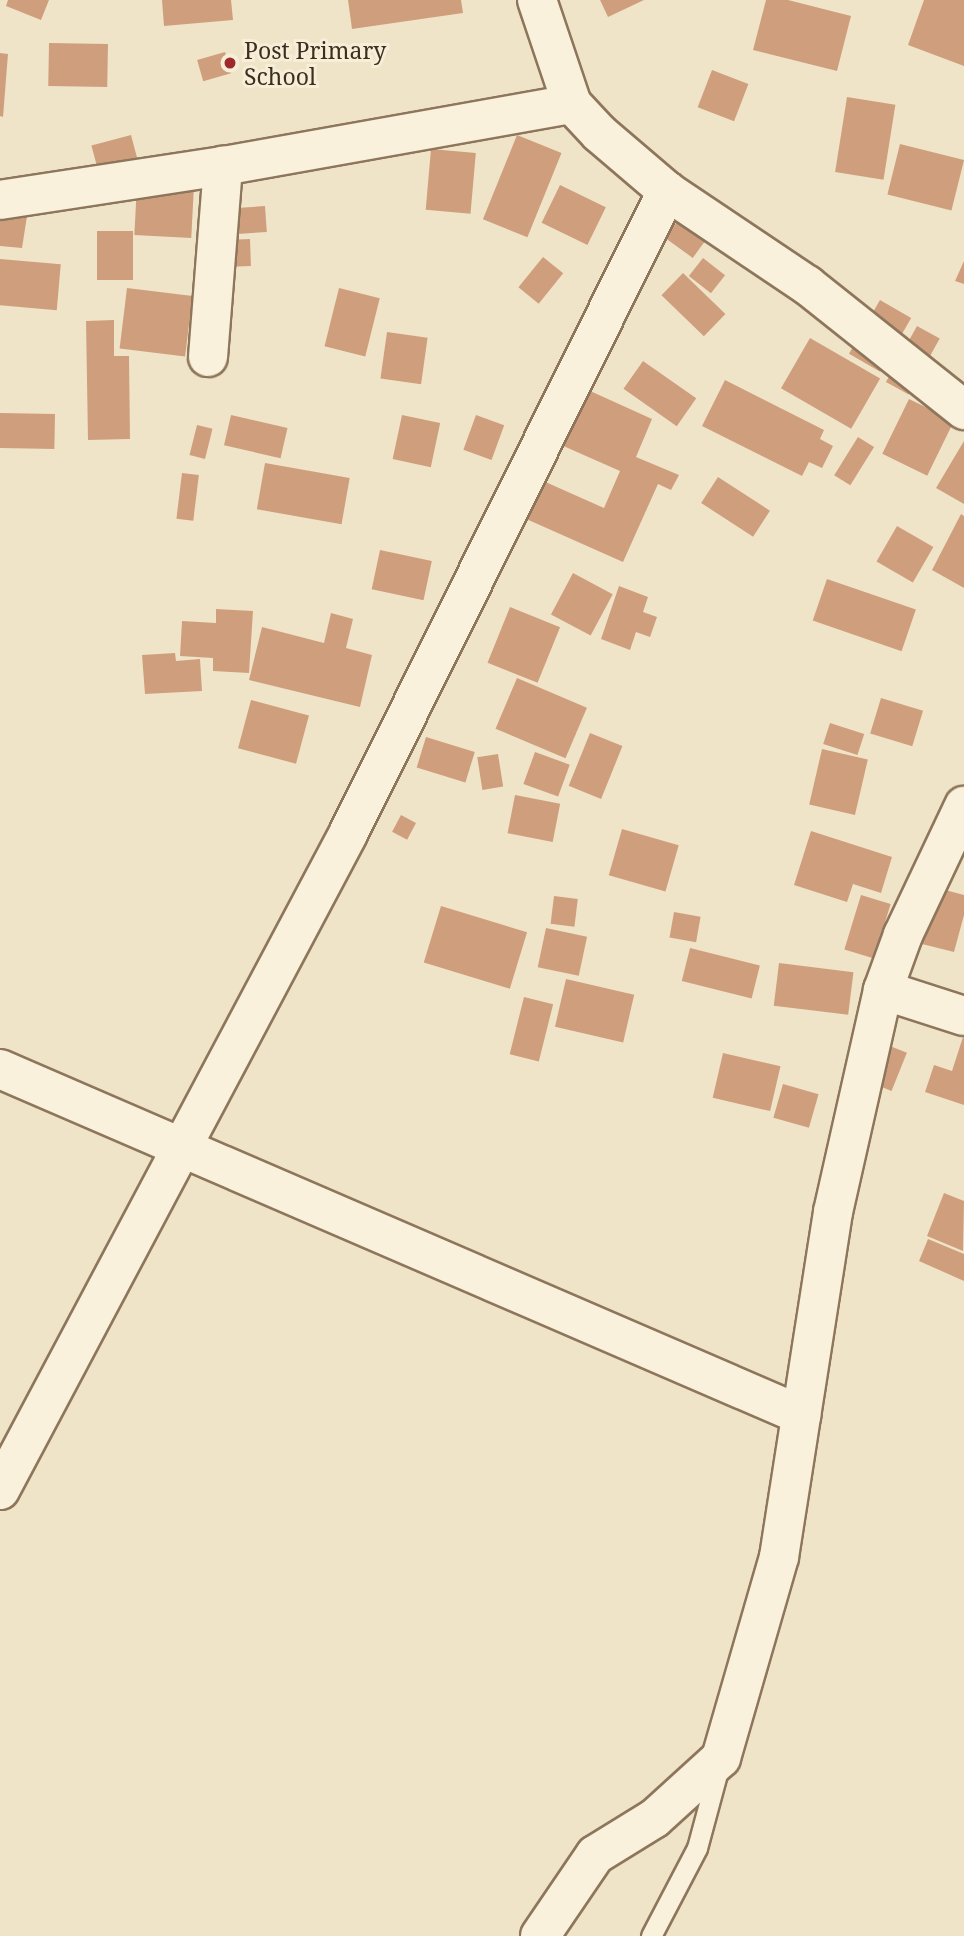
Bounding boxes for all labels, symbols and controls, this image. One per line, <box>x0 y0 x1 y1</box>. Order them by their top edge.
place label: Post Primary School <box>244 36 386 90</box>
marker: Post Primary School <box>222 55 238 71</box>

